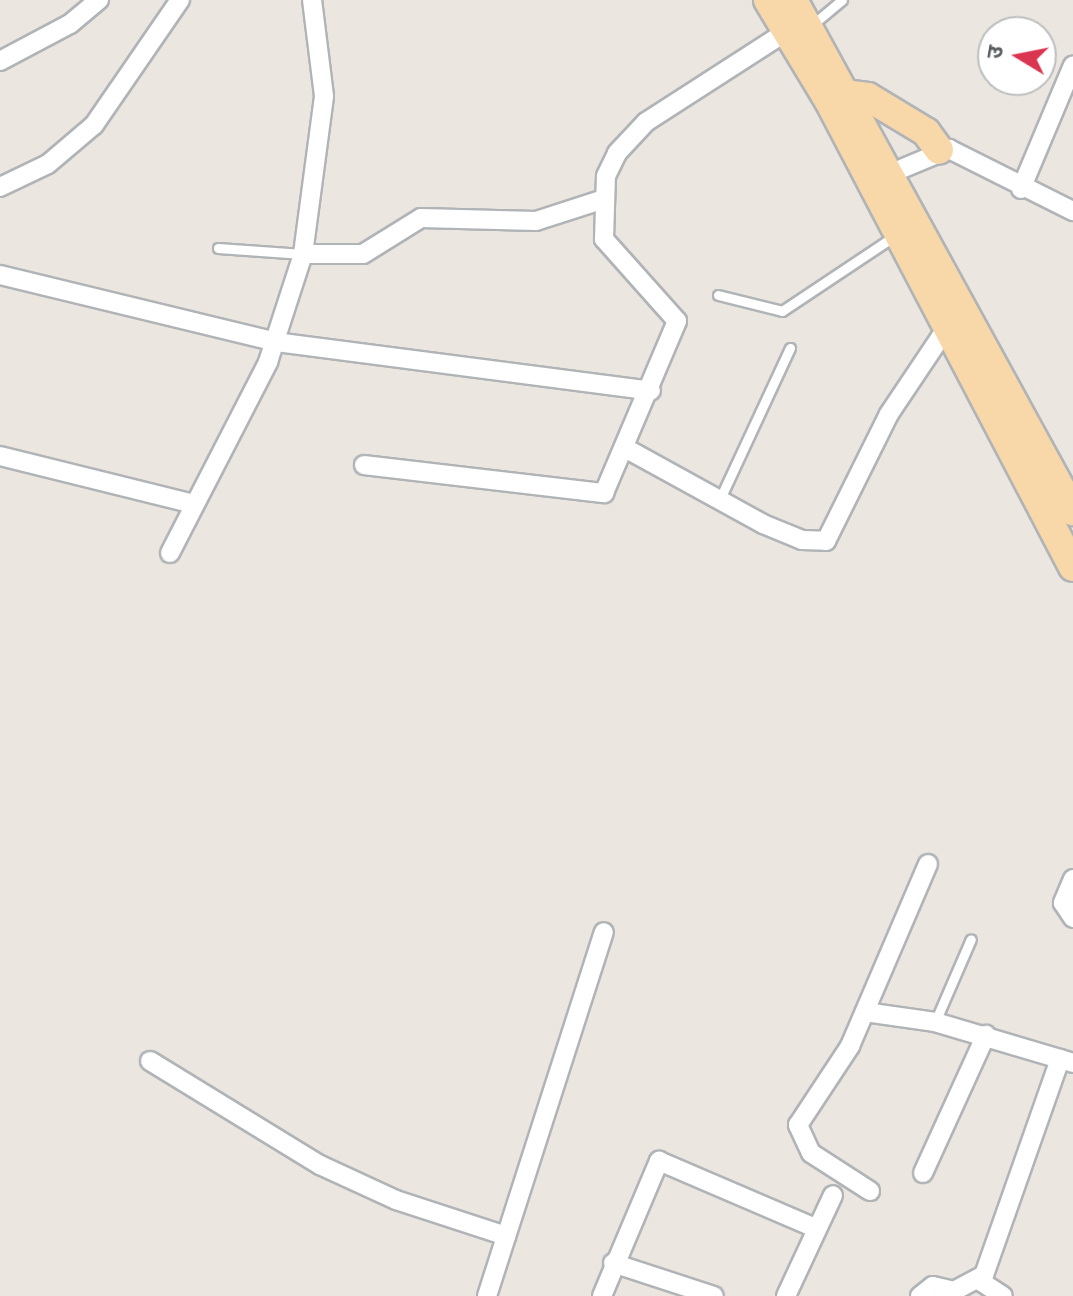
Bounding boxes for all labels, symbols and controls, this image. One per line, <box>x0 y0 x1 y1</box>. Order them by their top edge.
north arrow <box>977 16 1057 96</box>
text: उ <box>980 43 1009 61</box>

